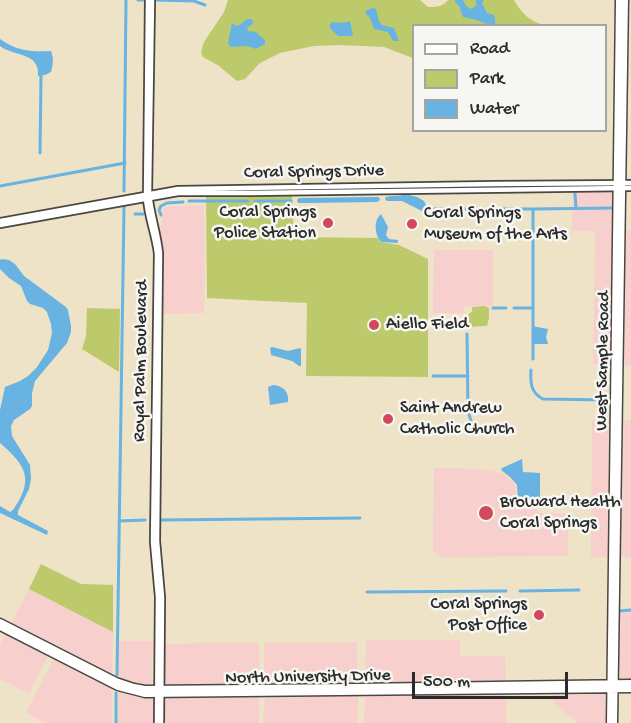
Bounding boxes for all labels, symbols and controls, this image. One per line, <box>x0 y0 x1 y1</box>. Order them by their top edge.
legend <box>412 24 607 132</box>
text: Road <box>470 39 509 60</box>
text: Park <box>470 69 504 90</box>
text: Water <box>470 99 518 120</box>
street label: Coral Springs Drive <box>244 161 384 185</box>
place label: Coral Springs Police Station <box>214 202 316 244</box>
place label: Coral Springs Museum of the Arts <box>424 203 567 246</box>
marker: Coral Springs Police Station <box>321 216 335 230</box>
marker: Coral Springs Museum of the Arts <box>405 217 419 231</box>
street label: Royal Palm Boulevard <box>130 280 154 442</box>
street label: West Sample Road <box>592 291 616 431</box>
place label: Aiello Field <box>386 314 468 336</box>
marker: Aiello Field <box>367 318 381 332</box>
place label: Saint Andrew Catholic Church <box>400 398 514 440</box>
marker: Saint Andrew Catholic Church <box>381 412 395 426</box>
place label: Broward Health Coral Springs <box>500 492 621 534</box>
marker: Broward Health Coral Springs <box>477 504 495 522</box>
place label: Coral Springs Post Office <box>430 594 527 636</box>
marker: Coral Springs Post Office <box>532 608 546 622</box>
scale bar <box>415 660 571 698</box>
street label: North University Drive <box>225 666 391 690</box>
text: 500 m <box>423 672 470 693</box>

